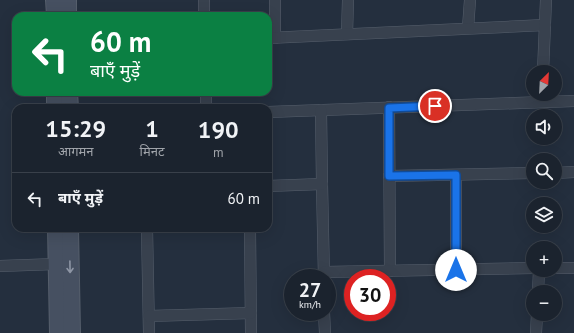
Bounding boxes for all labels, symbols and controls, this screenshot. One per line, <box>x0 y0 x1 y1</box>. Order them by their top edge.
text: 60 m <box>90 23 151 60</box>
icon: left <box>24 28 76 80</box>
text: बाएँ मुड़ें <box>90 59 140 82</box>
north arrow <box>526 65 562 101</box>
map controls <box>526 65 562 321</box>
pin <box>418 89 452 123</box>
icon: arrive <box>424 95 446 117</box>
button: sound <box>526 109 562 145</box>
text: 15:29 <box>45 113 106 144</box>
text: 1 <box>145 113 159 144</box>
text: 190 <box>198 114 239 145</box>
text: आगमन <box>58 143 94 160</box>
text: मिनट <box>140 143 164 160</box>
text: m <box>213 144 223 161</box>
button: search <box>526 153 562 189</box>
icon: left <box>24 188 46 210</box>
text: बाएँ मुड़ें <box>58 188 103 207</box>
text: 60 m <box>227 189 260 208</box>
button: layers <box>526 197 562 233</box>
button: + <box>526 241 562 277</box>
position arrow <box>435 249 477 291</box>
one-way arrow <box>66 260 74 273</box>
speed limit sign: 30 <box>344 269 396 321</box>
text: 27 <box>299 277 321 303</box>
button: − <box>526 285 562 321</box>
text: km/h <box>299 298 321 311</box>

